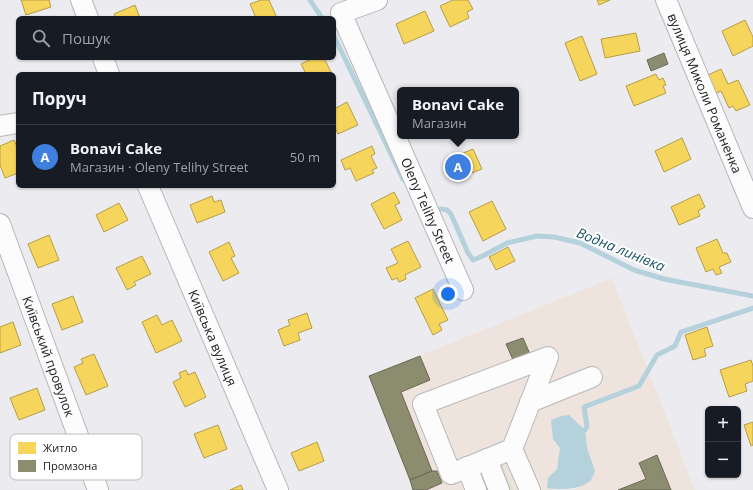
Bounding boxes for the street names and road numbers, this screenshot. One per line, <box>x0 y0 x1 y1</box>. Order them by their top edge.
street label: вулиця Миколи Романенка <box>663 10 747 176</box>
street label: Oleny Telihy Street <box>397 155 459 267</box>
street label: Київська вулиця <box>184 287 241 389</box>
street label: Київський провулок <box>18 293 79 419</box>

